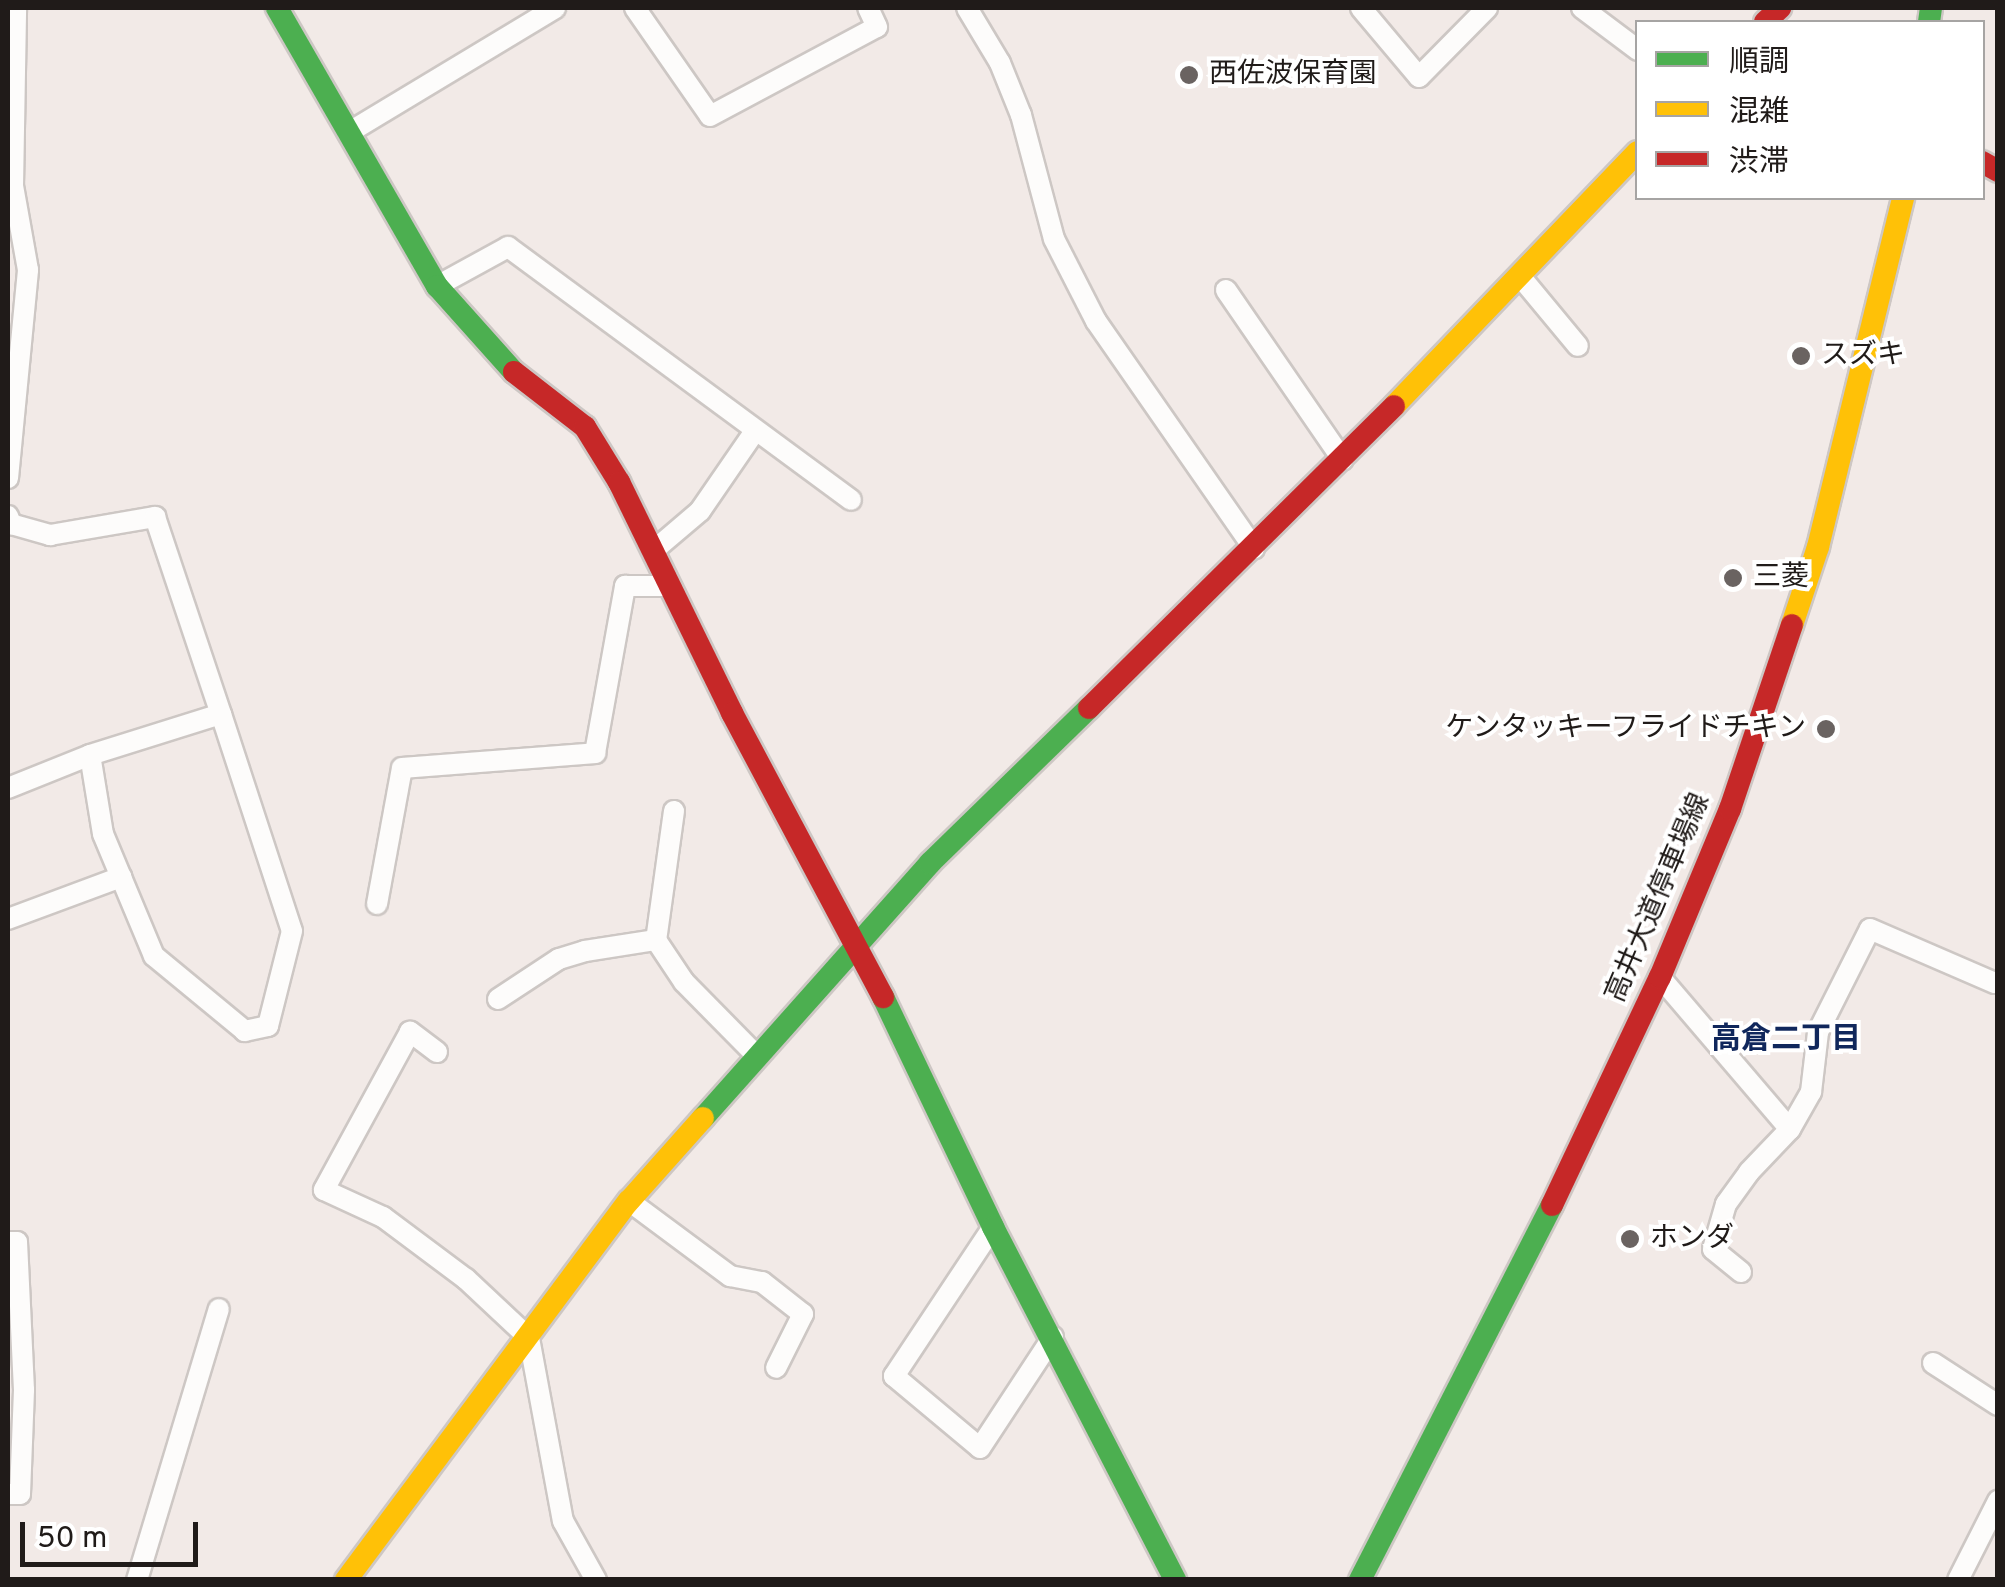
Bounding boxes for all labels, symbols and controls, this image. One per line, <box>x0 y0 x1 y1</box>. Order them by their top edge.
legend <box>1635 20 1985 200</box>
text: 順調 <box>1729 45 1789 82</box>
place label: 西佐波保育園 <box>1209 58 1377 92</box>
marker: 西佐波保育園 <box>1178 64 1200 86</box>
text: 混雑 <box>1729 95 1789 132</box>
text: 渋滞 <box>1729 145 1789 182</box>
place label: スズキ <box>1821 339 1905 373</box>
marker: スズキ <box>1790 345 1812 367</box>
place label: 三菱 <box>1753 561 1809 595</box>
marker: 三菱 <box>1722 567 1744 589</box>
place label: ケンタッキーフライドチキン <box>1442 712 1806 746</box>
marker: ケンタッキーフライドチキン <box>1815 718 1837 740</box>
street label: 高井大道停車場線 <box>1600 788 1718 1008</box>
district label: 高倉二丁目 <box>1711 1023 1861 1059</box>
place label: ホンダ <box>1650 1222 1734 1256</box>
marker: ホンダ <box>1619 1228 1641 1250</box>
scale bar <box>25 1502 202 1564</box>
text: 50 m <box>37 1521 107 1558</box>

